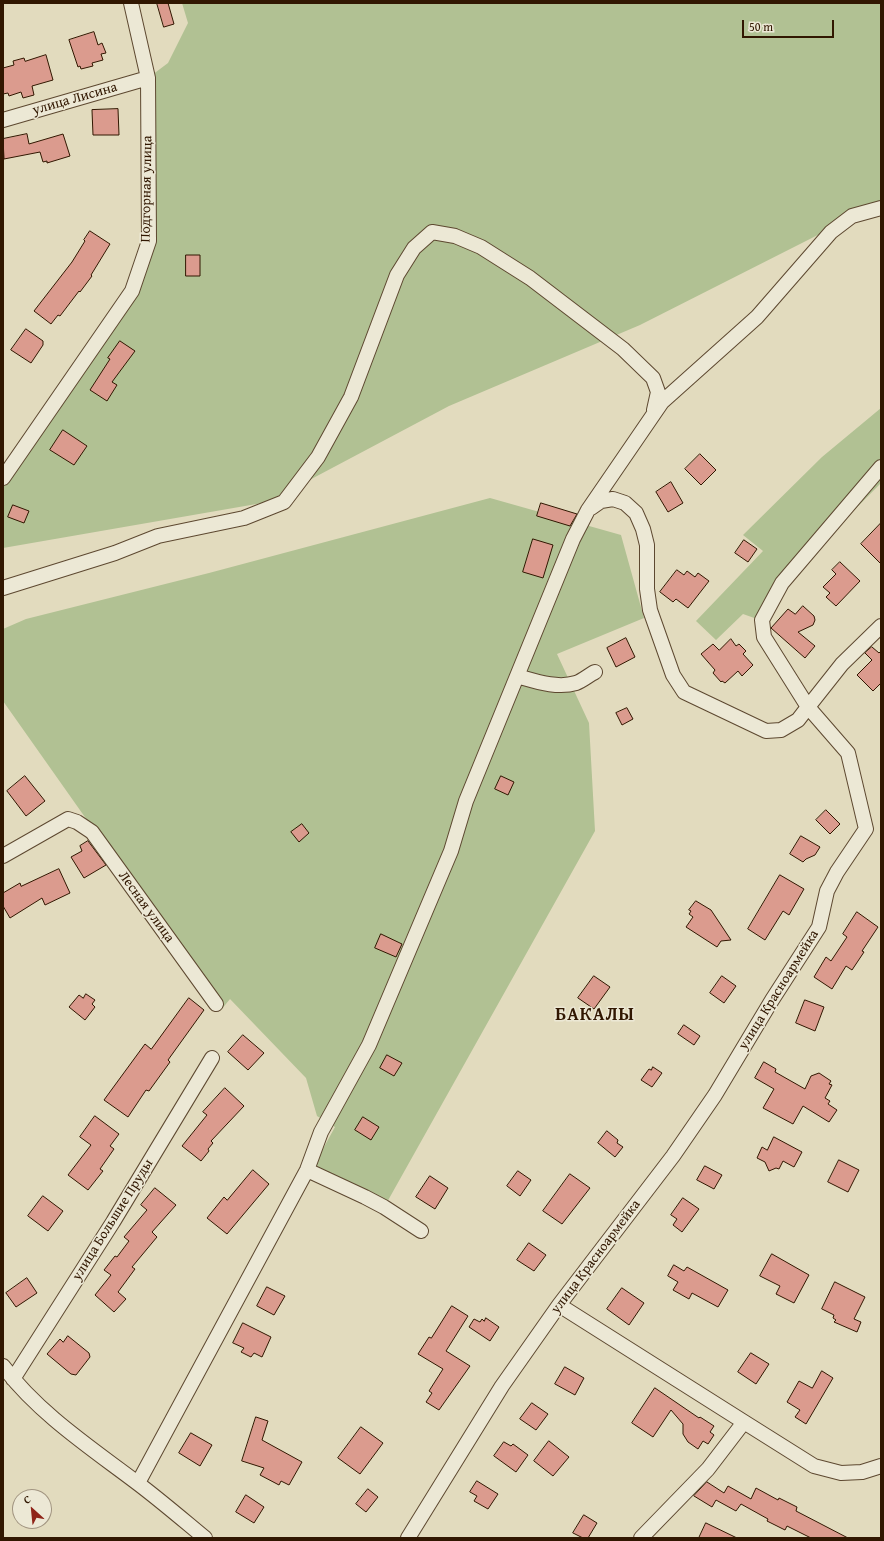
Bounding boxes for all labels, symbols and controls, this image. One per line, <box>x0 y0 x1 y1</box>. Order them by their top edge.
scale bar <box>744 12 836 38</box>
text: 50 m <box>749 18 773 35</box>
street label: улица Лисина <box>31 79 119 119</box>
street label: Подгорная улица <box>138 135 156 243</box>
street label: Лесная улица <box>114 868 178 946</box>
street label: улица Красноармейка <box>735 927 823 1053</box>
district label: БАКАЛЫ <box>555 1004 635 1026</box>
street label: улица Большие Пруды <box>69 1156 157 1284</box>
street label: улица Красноармейка <box>548 1197 644 1317</box>
north arrow <box>12 1489 52 1529</box>
text: С <box>21 1491 33 1508</box>

